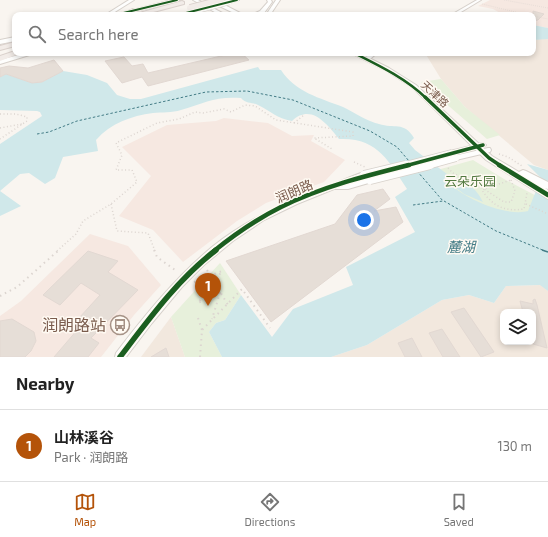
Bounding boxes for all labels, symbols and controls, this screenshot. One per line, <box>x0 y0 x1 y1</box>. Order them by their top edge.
search box <box>12 12 536 56</box>
icon: search <box>26 23 48 45</box>
text: Search here <box>58 25 139 43</box>
street label: 天津路 <box>419 78 452 110</box>
park label: 云朵乐园 <box>444 173 496 189</box>
street label: 润朗路 <box>273 176 315 206</box>
your location <box>354 210 374 230</box>
water label: 麓湖 <box>447 238 477 255</box>
pin: 1 <box>195 273 221 306</box>
map controls <box>500 309 536 345</box>
button: layers <box>500 309 536 345</box>
bus stop icon: 润朗路站 <box>109 314 131 336</box>
place label: 润朗路站 <box>42 315 106 334</box>
text: Nearby <box>16 373 74 393</box>
text: 山林溪谷 <box>54 428 114 446</box>
text: 1 <box>26 438 32 454</box>
text: 130 m <box>497 438 532 454</box>
text: Park · 润朗路 <box>54 449 128 465</box>
tab: Map <box>74 491 96 528</box>
tab: Directions <box>245 491 295 528</box>
tab: Saved <box>444 491 474 528</box>

